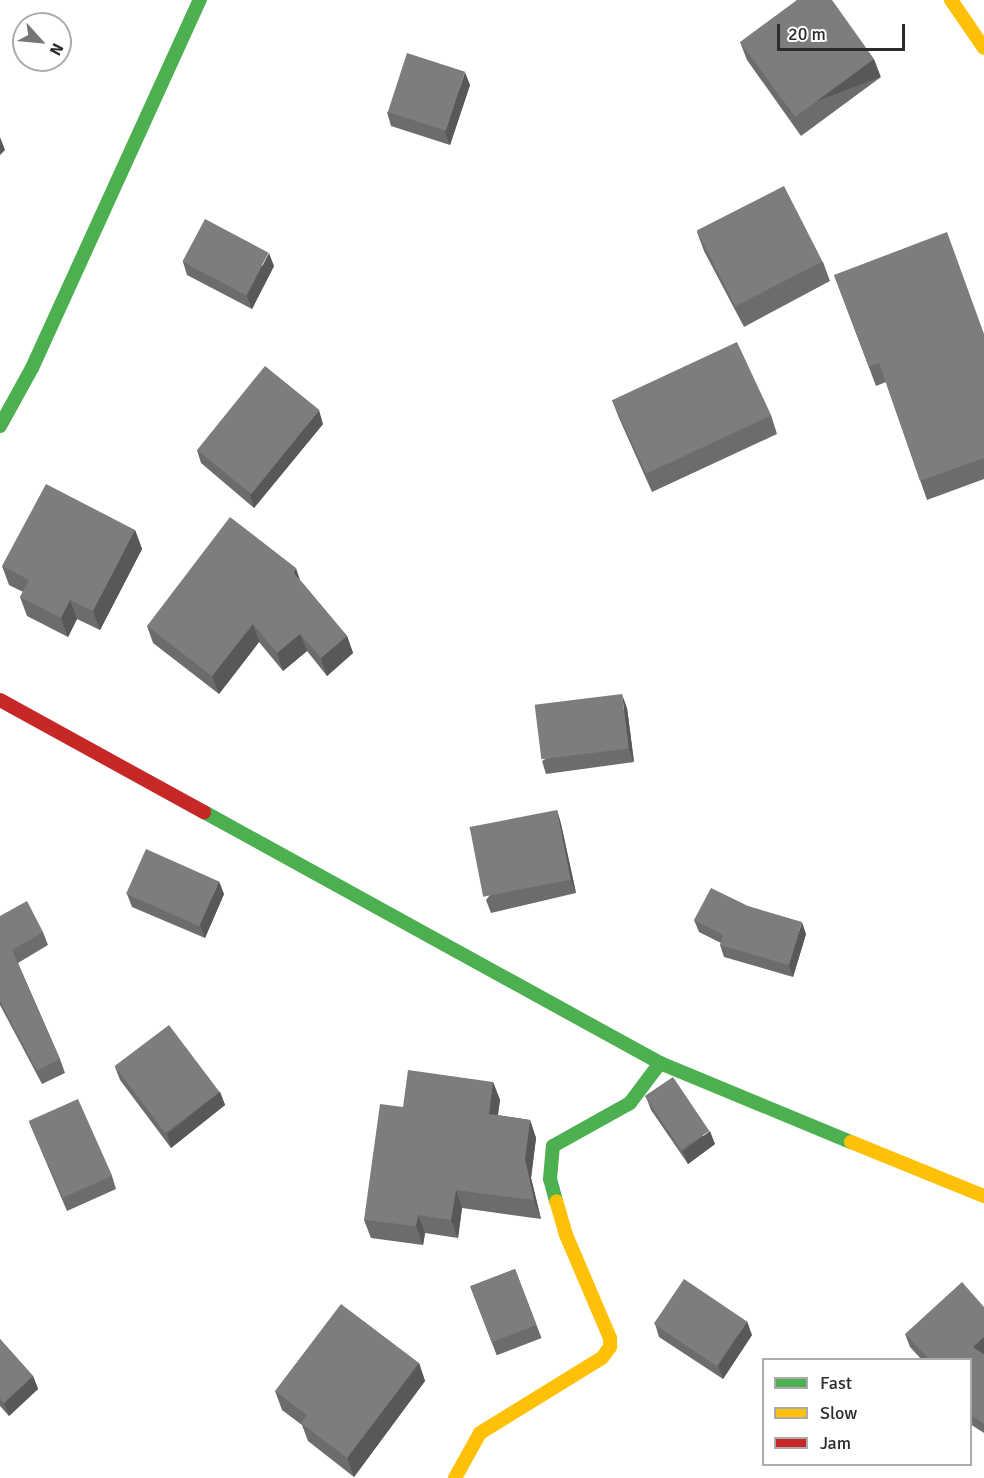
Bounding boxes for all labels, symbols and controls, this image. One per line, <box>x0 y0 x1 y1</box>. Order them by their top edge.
north arrow <box>12 12 72 72</box>
scale bar <box>780 12 908 50</box>
text: 20 m <box>788 23 826 45</box>
text: N <box>45 40 68 59</box>
legend <box>762 1358 972 1466</box>
text: Fast <box>820 1372 852 1394</box>
text: Slow <box>820 1402 857 1424</box>
text: Jam <box>820 1432 851 1454</box>

